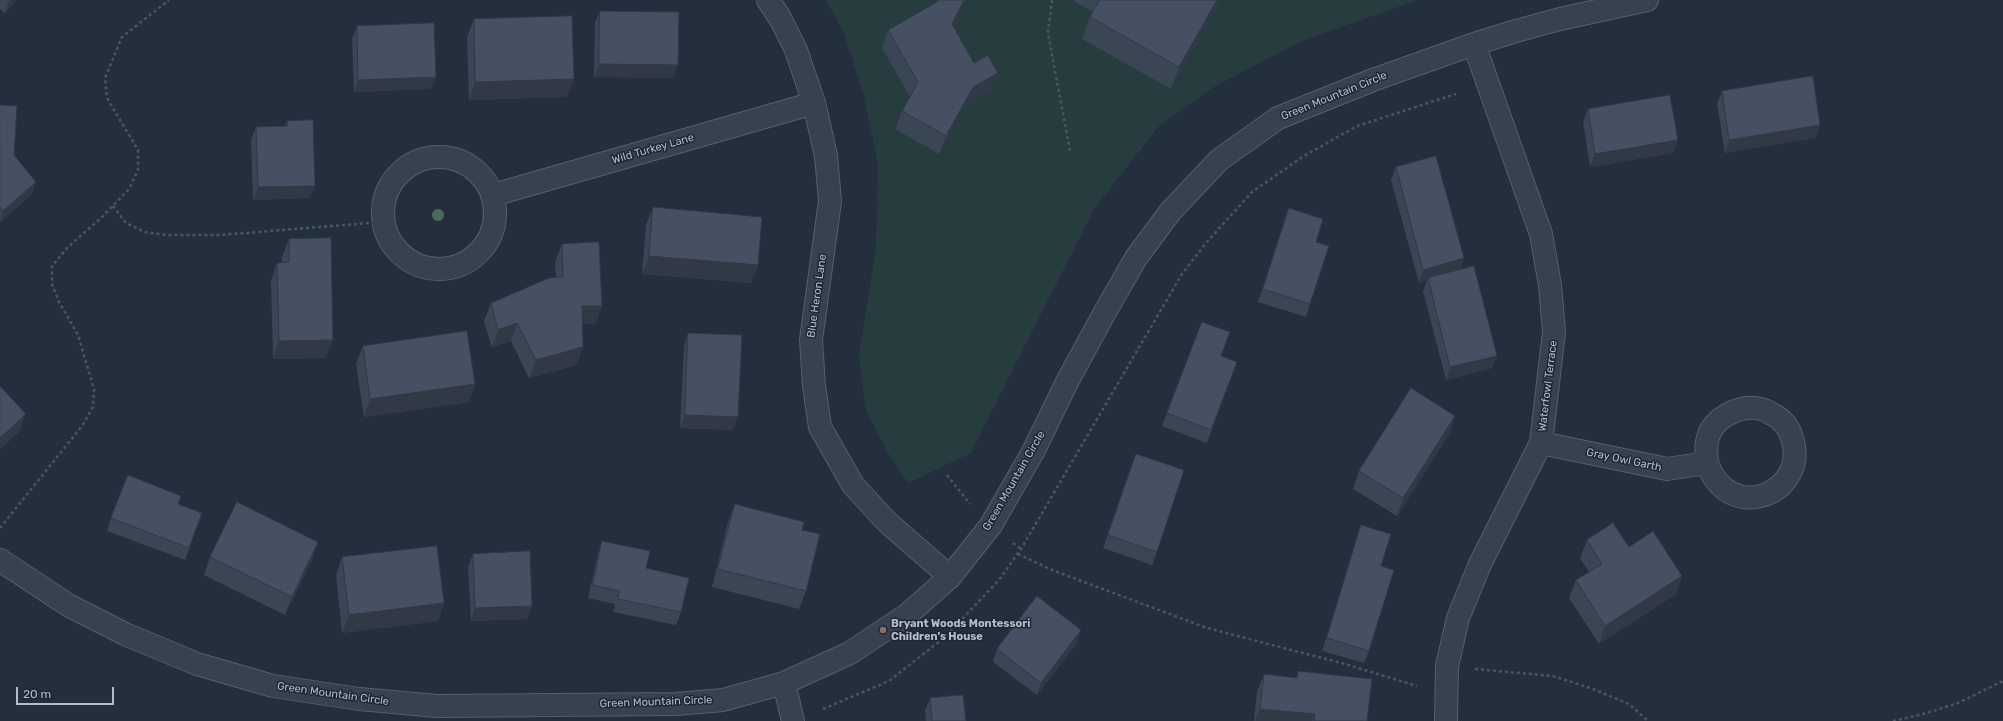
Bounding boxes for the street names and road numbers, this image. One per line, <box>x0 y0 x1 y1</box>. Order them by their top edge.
street label: Green Mountain Circle <box>1279 69 1389 123</box>
street label: Wild Turkey Lane <box>610 131 696 167</box>
street label: Blue Heron Lane <box>805 253 829 339</box>
street label: Waterfowl Terrace <box>1536 340 1560 432</box>
street label: Green Mountain Circle <box>980 429 1048 533</box>
street label: Gray Owl Garth <box>1585 446 1663 474</box>
street label: Green Mountain Circle <box>276 680 390 708</box>
street label: Green Mountain Circle <box>599 693 713 711</box>

